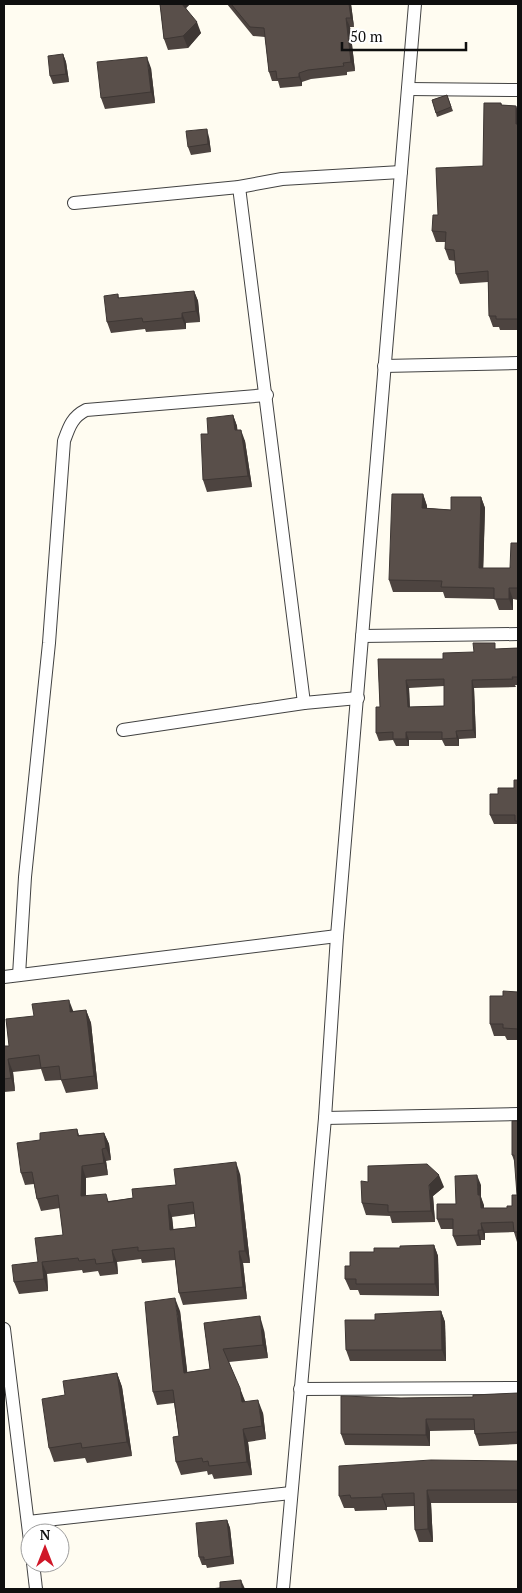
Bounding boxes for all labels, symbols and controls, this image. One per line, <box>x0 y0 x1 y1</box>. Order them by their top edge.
scale bar <box>342 20 466 52</box>
text: 50 m <box>350 26 383 46</box>
north arrow <box>20 1523 70 1573</box>
text: N <box>40 1525 51 1544</box>

